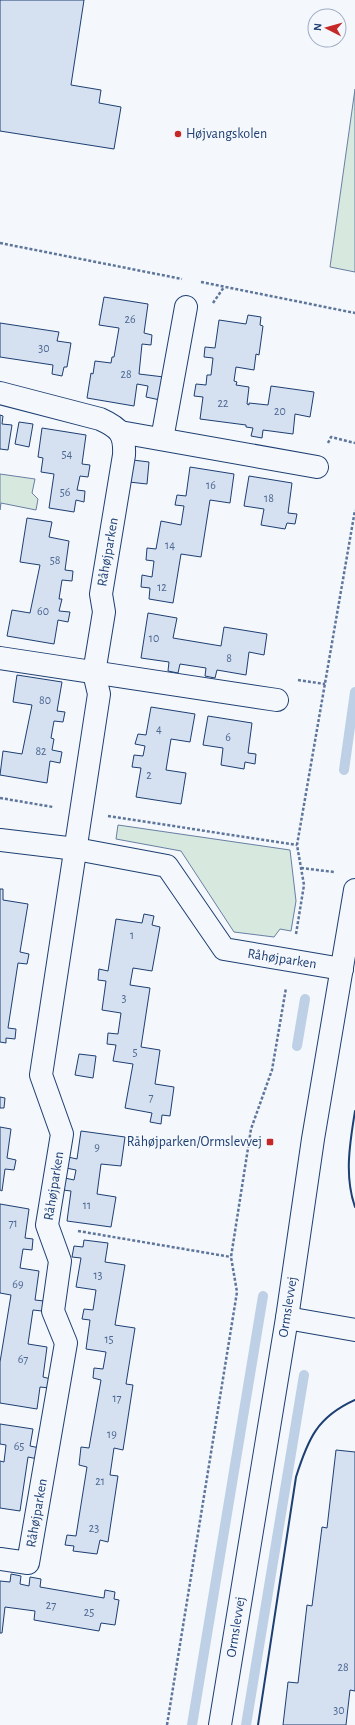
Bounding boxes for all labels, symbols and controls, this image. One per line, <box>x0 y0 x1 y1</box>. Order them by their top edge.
north arrow <box>307 8 347 48</box>
text: N <box>312 23 323 31</box>
place label: Højvangskolen <box>186 127 267 141</box>
marker: Højvangskolen <box>173 129 183 139</box>
house number: 26 <box>124 313 136 325</box>
house number: 30 <box>38 342 50 354</box>
house number: 28 <box>120 368 132 380</box>
house number: 22 <box>218 397 229 409</box>
house number: 20 <box>274 405 286 417</box>
house number: 54 <box>62 448 73 460</box>
house number: 16 <box>206 479 216 491</box>
house number: 56 <box>60 486 71 498</box>
house number: 18 <box>264 492 274 504</box>
street label: Råhøjparken <box>95 516 121 588</box>
house number: 14 <box>165 539 175 551</box>
house number: 58 <box>50 554 61 566</box>
house number: 12 <box>157 581 167 593</box>
house number: 60 <box>37 605 49 617</box>
house number: 10 <box>149 632 159 644</box>
house number: 8 <box>226 652 232 664</box>
house number: 80 <box>39 694 51 706</box>
house number: 4 <box>156 723 162 735</box>
house number: 6 <box>225 731 231 743</box>
house number: 82 <box>35 745 47 757</box>
house number: 2 <box>146 769 152 781</box>
house number: 1 <box>130 929 134 941</box>
street label: Råhøjparken <box>247 947 317 971</box>
house number: 3 <box>122 992 127 1004</box>
house number: 5 <box>132 1046 138 1058</box>
house number: 7 <box>148 1091 154 1103</box>
place label: Råhøjparken/Ormslevvej <box>127 1135 262 1149</box>
marker: Råhøjparken/Ormslevvej <box>265 1137 275 1147</box>
house number: 9 <box>94 1141 100 1153</box>
street label: Råhøjparken <box>42 1151 66 1221</box>
house number: 11 <box>83 1199 91 1211</box>
house number: 71 <box>8 1217 18 1229</box>
house number: 13 <box>93 1269 103 1281</box>
street label: Ormslevvej <box>276 1276 300 1338</box>
house number: 69 <box>12 1278 24 1290</box>
house number: 15 <box>104 1333 114 1345</box>
house number: 67 <box>18 1353 28 1365</box>
house number: 17 <box>112 1392 122 1404</box>
house number: 19 <box>107 1428 117 1440</box>
house number: 65 <box>14 1440 24 1452</box>
house number: 21 <box>95 1475 105 1487</box>
street label: Råhøjparken <box>24 1477 50 1549</box>
house number: 23 <box>89 1522 99 1534</box>
street label: Ormslevvej <box>224 1596 248 1658</box>
house number: 27 <box>46 1599 56 1611</box>
house number: 25 <box>84 1606 94 1618</box>
house number: 28 <box>337 1661 349 1673</box>
house number: 30 <box>333 1704 345 1716</box>

